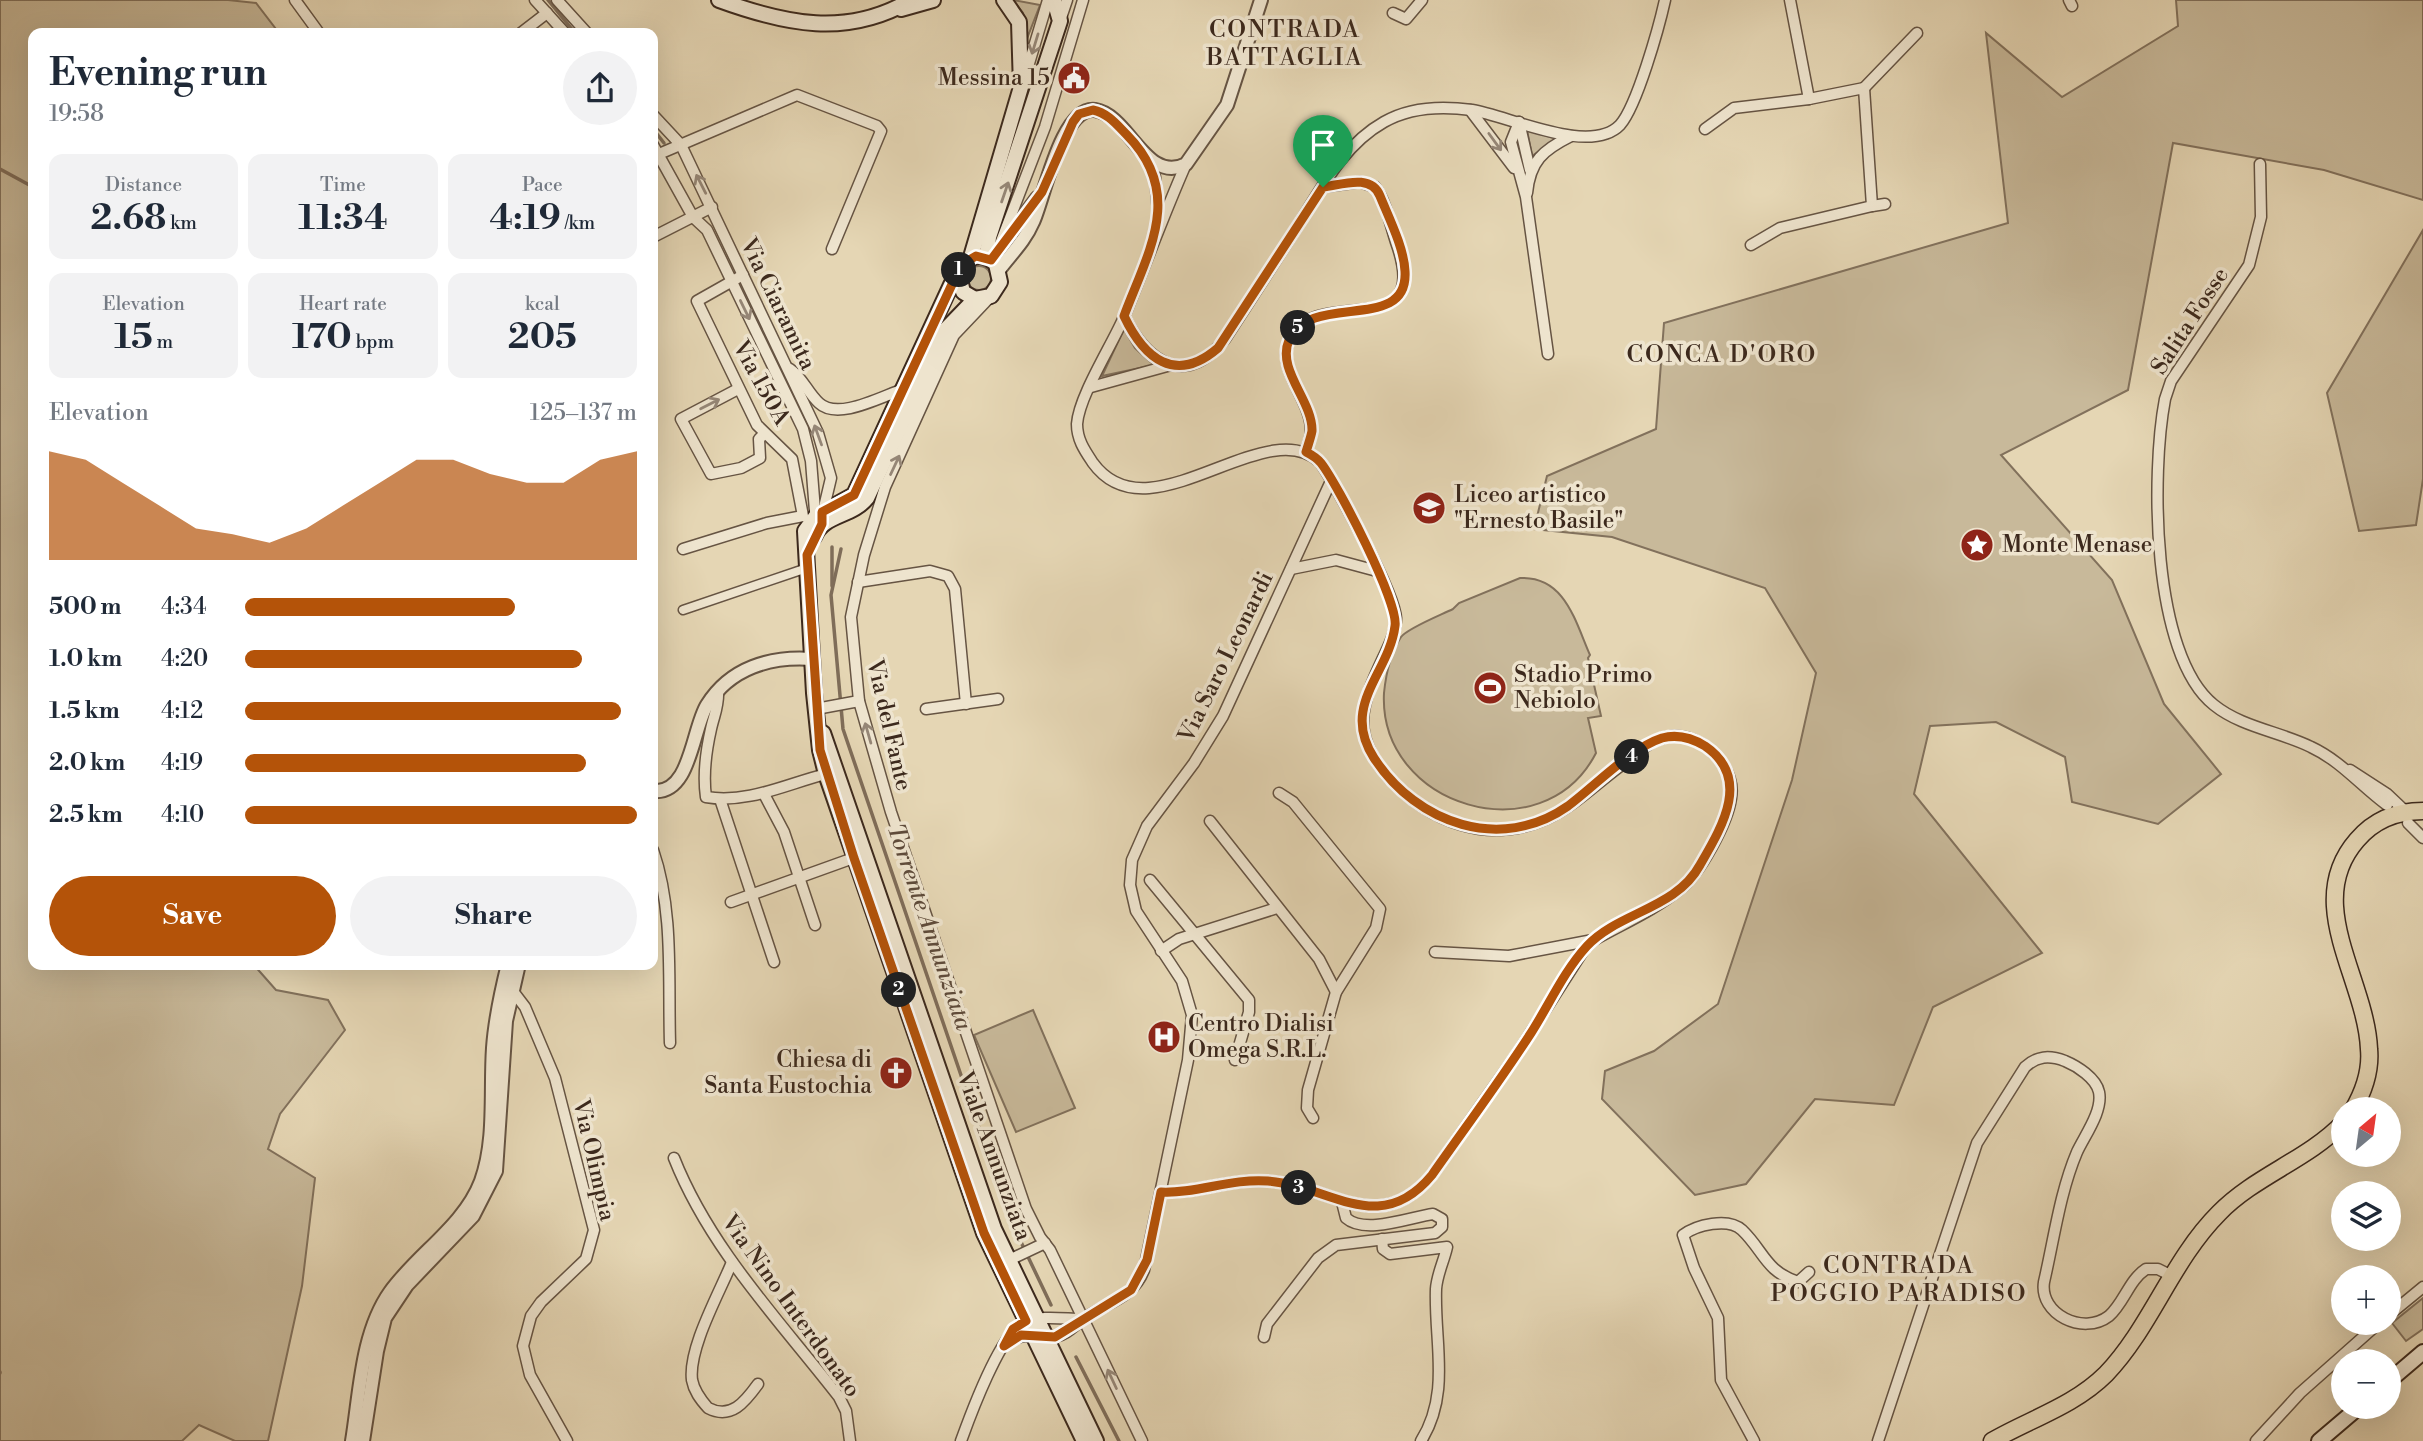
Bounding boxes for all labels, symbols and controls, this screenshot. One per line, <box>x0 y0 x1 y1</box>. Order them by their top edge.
district label: CONTRADA BATTAGLIA <box>1205 15 1364 73</box>
one-way arrow <box>1028 32 1040 54</box>
text: Evening run <box>49 50 267 97</box>
button: share <box>563 51 637 125</box>
public building icon: Messina 15 <box>1055 59 1093 97</box>
place label: Messina 15 <box>938 64 1050 92</box>
text: 19:58 <box>49 100 104 128</box>
pin <box>1293 115 1353 187</box>
icon: arrive <box>1304 126 1342 164</box>
one-way arrow <box>1487 132 1502 151</box>
text: Distance <box>105 173 182 197</box>
text: Time <box>320 173 366 197</box>
text: Pace <box>522 173 563 197</box>
one-way arrow <box>693 174 707 195</box>
one-way arrow <box>1000 182 1012 204</box>
text: 2.68 <box>91 197 166 240</box>
text: 11:34 <box>298 197 388 240</box>
text: 4:19 <box>490 197 561 240</box>
text: km <box>166 211 197 235</box>
text: /km <box>561 211 595 235</box>
street label: Via Ciaramita <box>734 233 822 375</box>
pin: 1 <box>942 252 976 288</box>
text: 1 <box>954 257 963 281</box>
street label: Salita Fosse <box>2145 262 2235 380</box>
text: Elevation <box>103 292 185 316</box>
text: Heart rate <box>299 292 387 316</box>
text: kcal <box>525 292 560 316</box>
one-way arrow <box>739 299 753 320</box>
pin: 5 <box>1280 310 1316 346</box>
text: 5 <box>1292 315 1303 339</box>
text: 15 <box>114 316 153 359</box>
text: 170 <box>292 316 352 359</box>
text: 205 <box>508 316 577 359</box>
text: m <box>153 330 173 354</box>
text: bpm <box>352 330 394 354</box>
street label: Via 150A <box>726 335 796 431</box>
district label: CONCA D'ORO <box>1627 340 1817 370</box>
one-way arrow <box>699 397 720 410</box>
text: Elevation <box>49 399 149 427</box>
text: 125–137 m <box>530 399 637 427</box>
one-way arrow <box>810 424 823 446</box>
one-way arrow <box>889 455 902 476</box>
place label: Liceo artistico "Ernesto Basile" <box>1454 481 1623 535</box>
school or university icon: Liceo artistico "Ernesto Basile" <box>1410 489 1448 527</box>
place icon: Monte Menase <box>1958 526 1996 564</box>
place label: Monte Menase <box>2002 531 2152 559</box>
street label: Via Saro Leonardi <box>1172 567 1280 748</box>
text: 500 m <box>49 593 121 621</box>
text: 4:34 <box>161 593 207 621</box>
text: 1.0 km <box>49 645 122 673</box>
text: 4:20 <box>161 645 208 673</box>
street label: Via del Fante <box>860 656 918 793</box>
place label: Stadio Primo Nebiolo <box>1514 661 1652 715</box>
sports icon: Stadio Primo Nebiolo <box>1471 669 1509 707</box>
text: 1.5 km <box>49 697 120 725</box>
text: 4:12 <box>161 697 203 725</box>
one-way arrow <box>861 722 874 745</box>
pin: 4 <box>1614 740 1650 774</box>
text: 4 <box>1625 744 1638 768</box>
text: 2.0 km <box>49 749 125 777</box>
text: 4:19 <box>161 749 203 777</box>
text: 2.5 km <box>49 801 123 829</box>
text: 4:10 <box>161 801 204 829</box>
water label: Torrente Annunziata <box>880 820 979 1035</box>
button: Save <box>49 876 336 956</box>
button: Share <box>350 876 637 956</box>
pin: 2 <box>881 972 916 1007</box>
text: 2 <box>893 977 904 1001</box>
place label: Centro Dialisi Omega S.R.L. <box>1188 1010 1334 1064</box>
hospital icon: Centro Dialisi Omega S.R.L. <box>1145 1018 1183 1056</box>
place label: Chiesa di Santa Eustochia <box>704 1046 872 1100</box>
church icon: Chiesa di Santa Eustochia <box>877 1054 915 1092</box>
street label: Viale Annunziata <box>950 1067 1038 1245</box>
street label: Via Olimpia <box>566 1095 622 1224</box>
north arrow <box>2331 1097 2401 1167</box>
map controls <box>2331 1097 2401 1419</box>
pin: 3 <box>1282 1170 1316 1206</box>
text: 3 <box>1293 1175 1304 1199</box>
button: layers <box>2331 1181 2401 1251</box>
street label: Via Nino Interdonato <box>715 1208 867 1403</box>
district label: CONTRADA POGGIO PARADISO <box>1771 1251 2028 1309</box>
button: + <box>2331 1265 2401 1335</box>
button: − <box>2331 1349 2401 1419</box>
one-way arrow <box>1105 1369 1119 1390</box>

